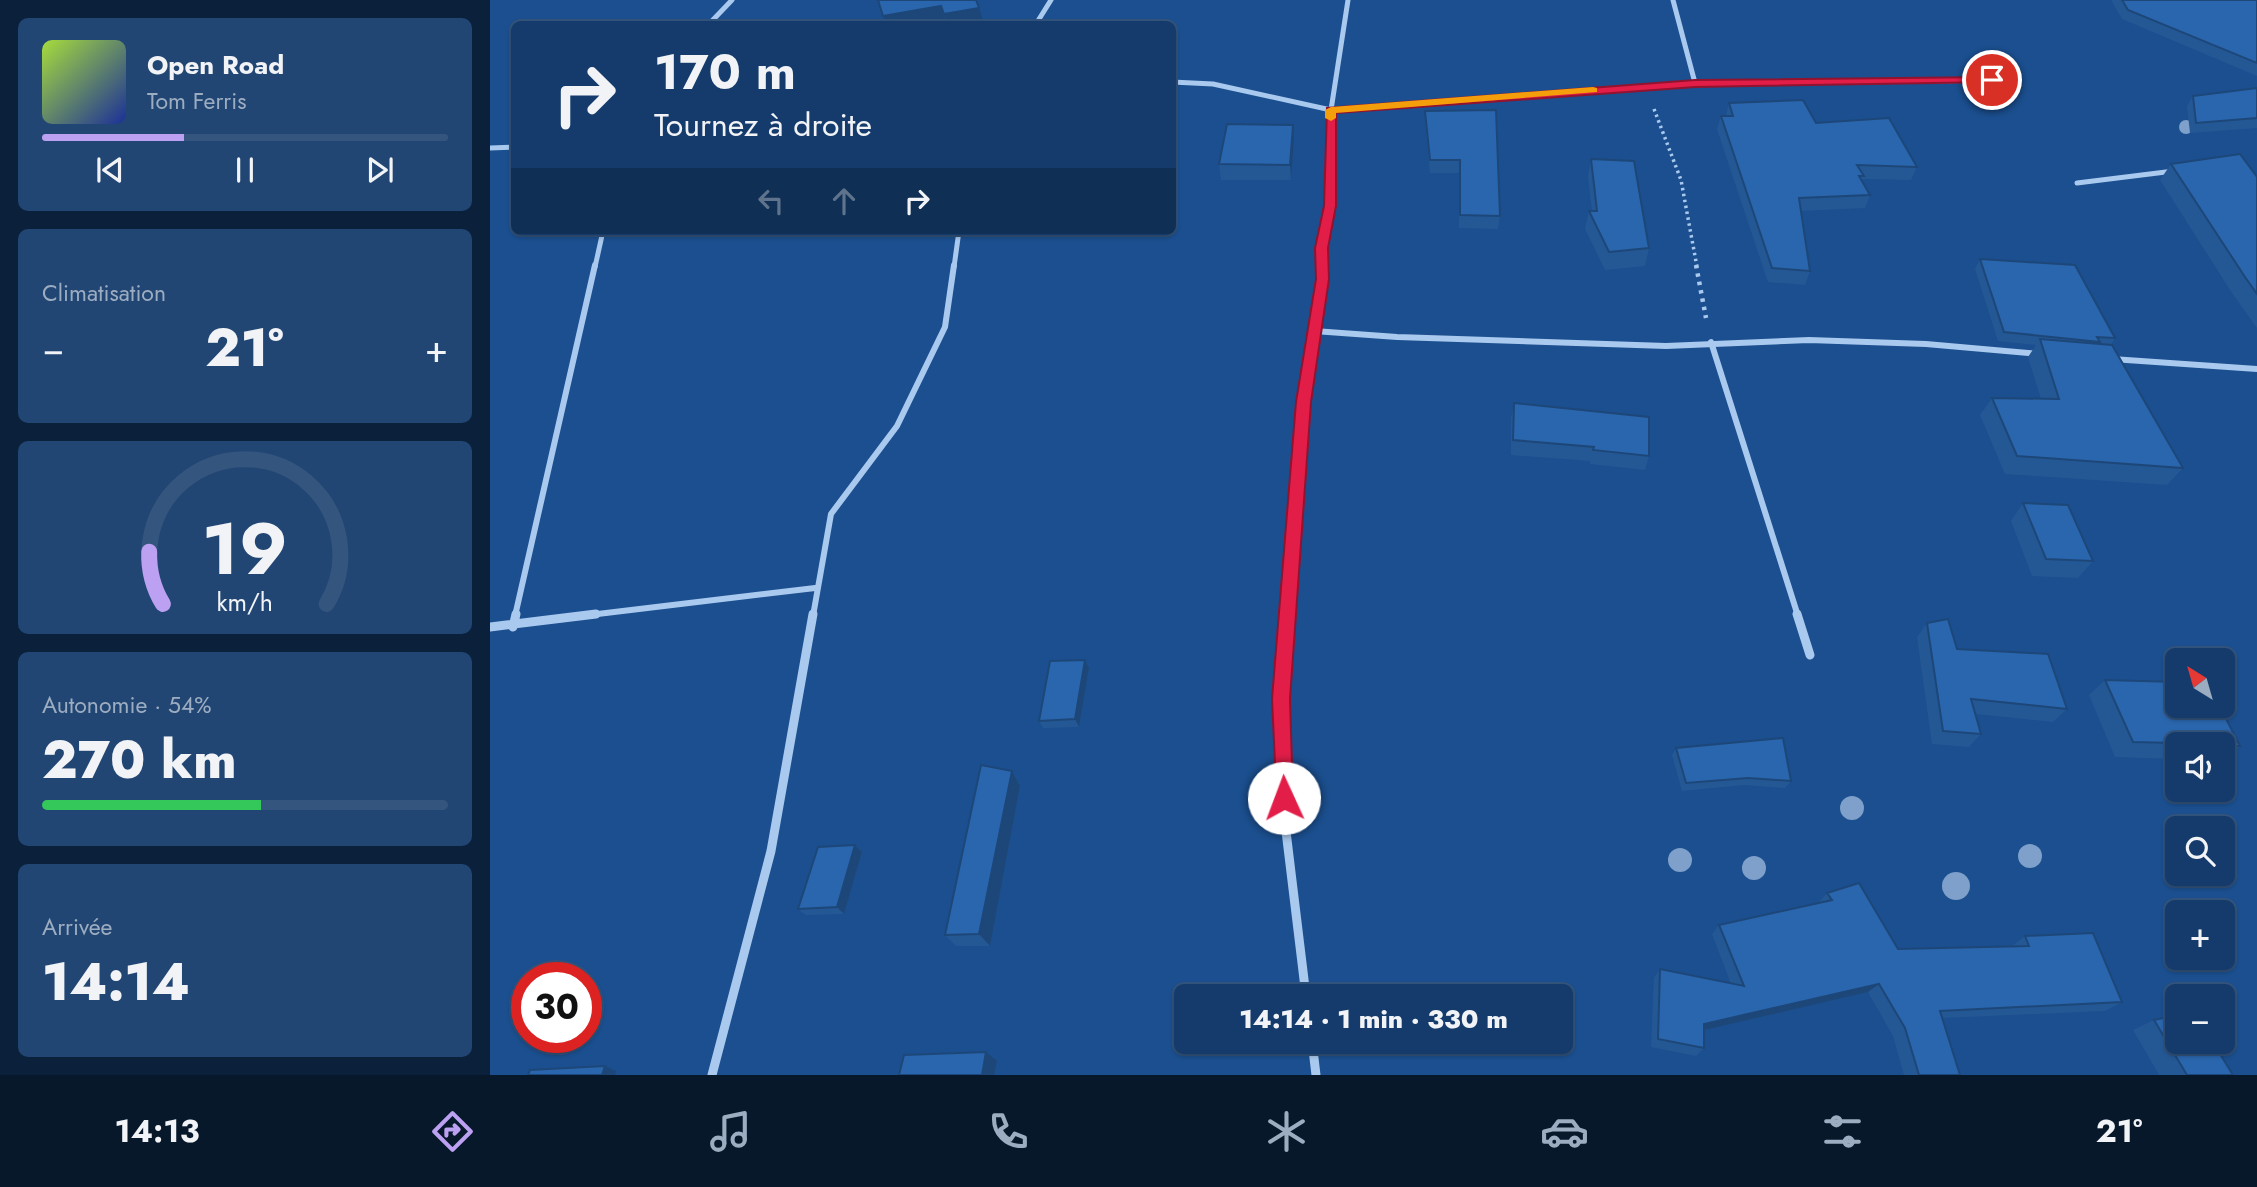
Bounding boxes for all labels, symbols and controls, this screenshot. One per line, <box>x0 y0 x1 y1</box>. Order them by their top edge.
text: 170 m <box>654 37 796 107</box>
text: Open Road <box>147 46 284 84</box>
icon: right <box>539 49 630 140</box>
pin <box>1962 50 2022 110</box>
icon: arrive <box>1973 61 2011 99</box>
text: Tom Ferris <box>147 84 246 118</box>
text: Tournez à droite <box>654 102 872 148</box>
icon: previous <box>91 151 129 189</box>
icon: pause <box>226 151 264 189</box>
icon: next <box>361 151 399 189</box>
icon: left <box>752 182 790 220</box>
icon: ahead <box>825 182 863 220</box>
icon: right <box>898 182 936 220</box>
text: Climatisation <box>42 276 166 310</box>
text: 21° <box>205 310 284 386</box>
text: − <box>42 321 64 376</box>
text: + <box>425 321 448 376</box>
text: 19 <box>202 496 288 601</box>
text: km/h <box>217 583 273 619</box>
north arrow <box>2165 648 2235 718</box>
map controls <box>2165 648 2235 1054</box>
text: Autonomie · 54% <box>42 688 212 722</box>
text: 270 km <box>42 722 236 798</box>
button: sound <box>2165 732 2235 802</box>
position arrow <box>1247 761 1321 835</box>
button: search <box>2165 816 2235 886</box>
button: + <box>2165 900 2235 970</box>
text: Arrivée <box>42 910 112 944</box>
text: 14:14 <box>42 944 190 1020</box>
speed limit sign: 30 <box>511 962 602 1053</box>
button: − <box>2165 984 2235 1054</box>
text: 14:14 · 1 min · 330 m <box>1239 1000 1508 1038</box>
icon: directions <box>428 1107 477 1156</box>
icon: music <box>706 1107 755 1156</box>
icon: phone <box>984 1107 1033 1156</box>
icon: climate <box>1262 1107 1311 1156</box>
icon: car <box>1540 1107 1589 1156</box>
icon: filters <box>1818 1107 1867 1156</box>
text: 14:13 <box>114 1108 200 1154</box>
text: 21° <box>2096 1108 2142 1154</box>

